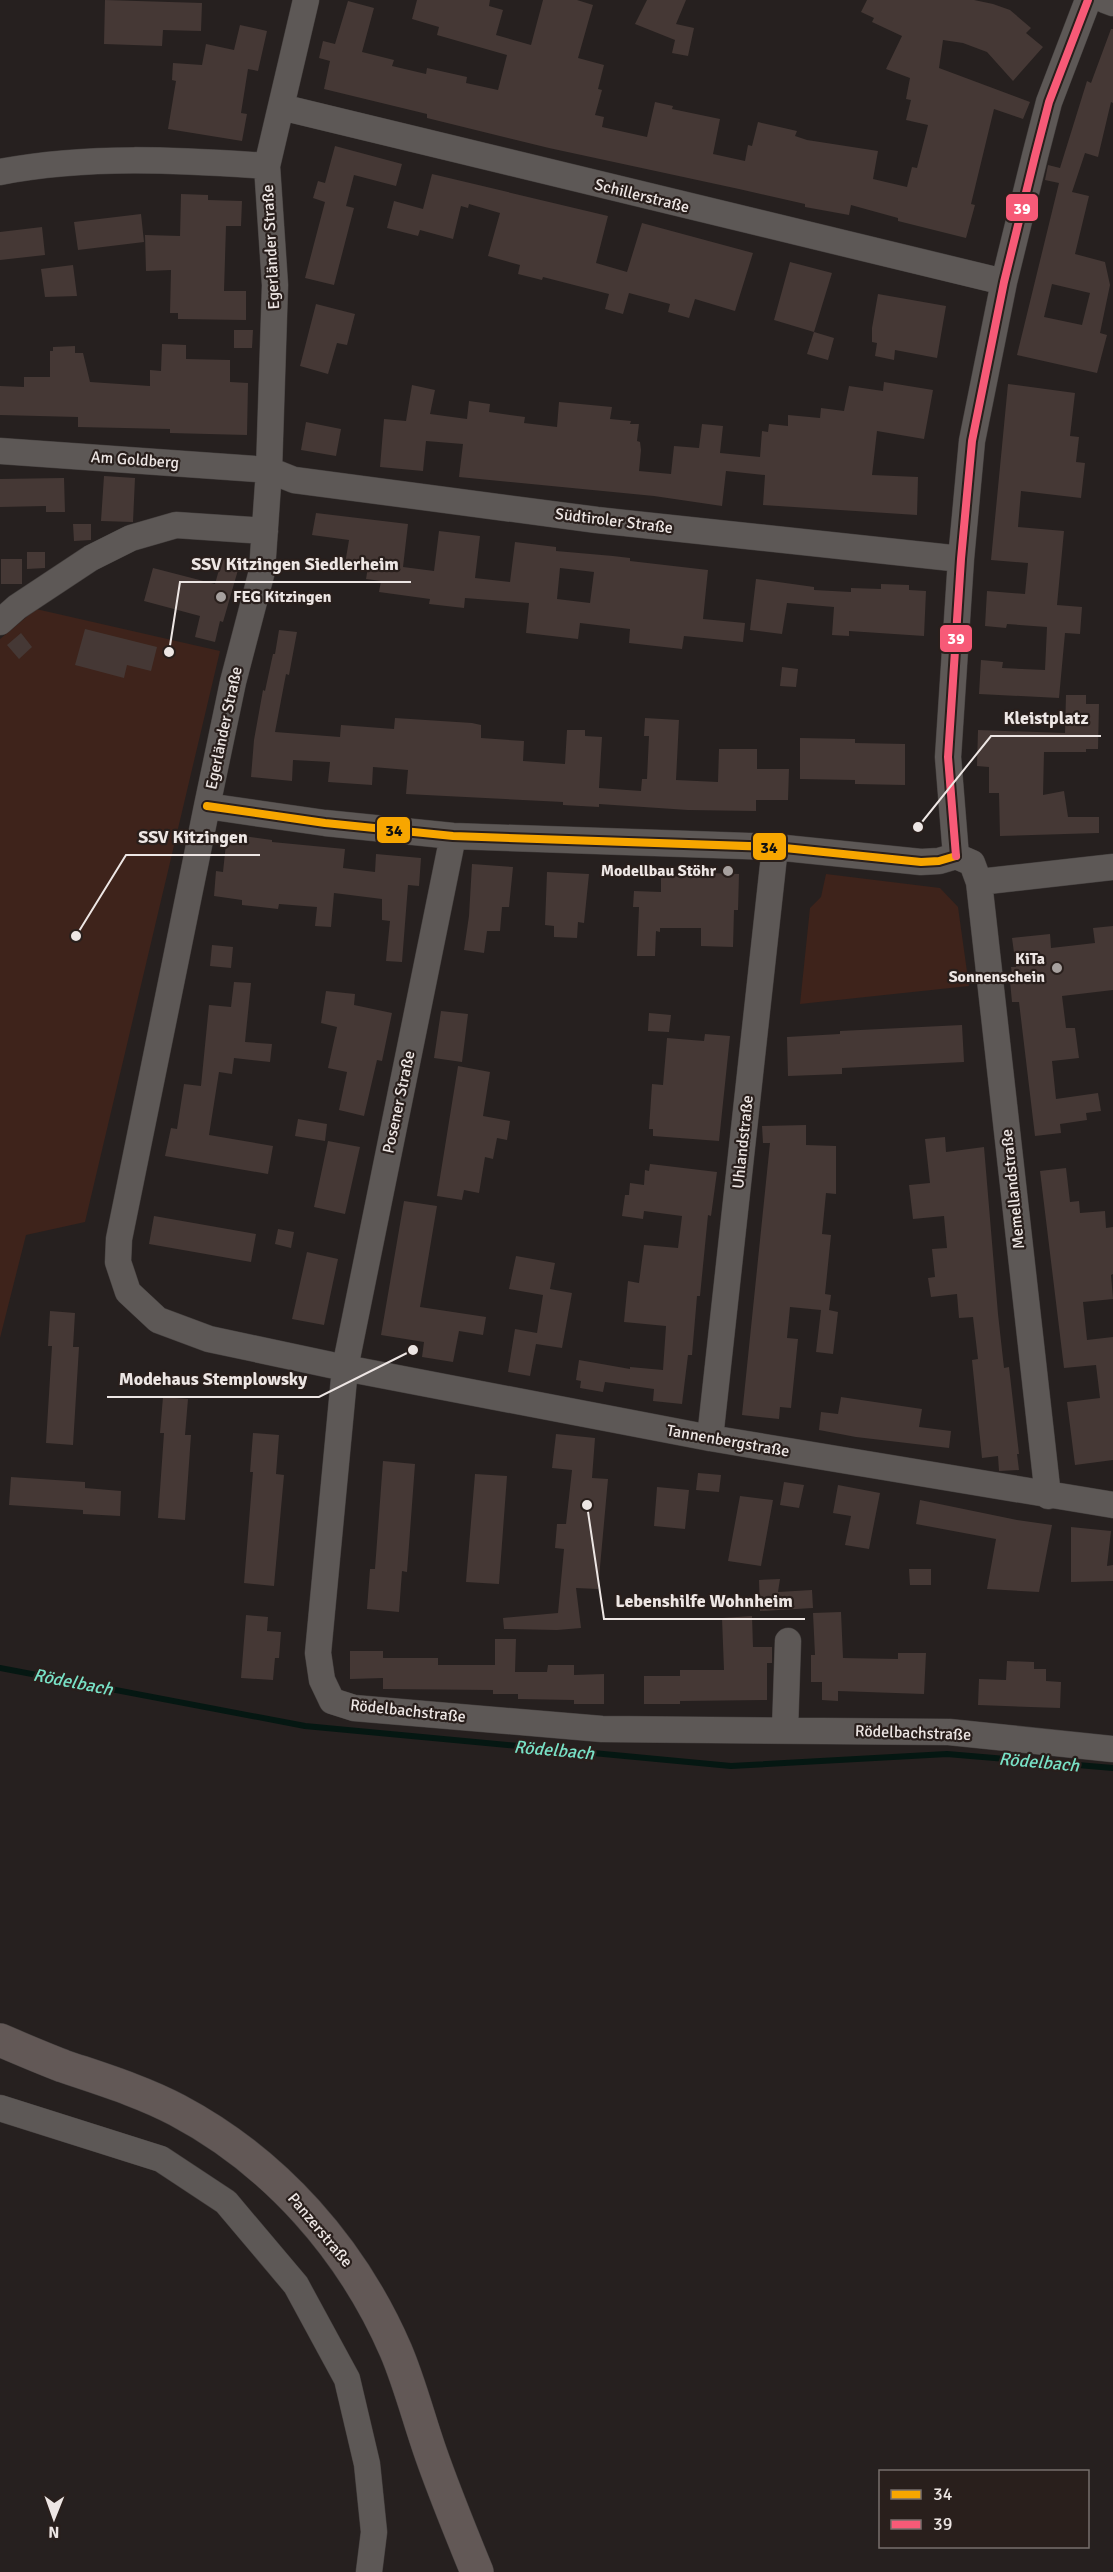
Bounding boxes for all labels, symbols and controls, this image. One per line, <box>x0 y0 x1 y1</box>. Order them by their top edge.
street label: Schillerstraße <box>593 175 691 217</box>
street label: Egerländer Straße <box>258 184 284 310</box>
line badge: 39 <box>1005 193 1039 222</box>
text: 39 <box>1013 199 1031 219</box>
street label: Am Goldberg <box>90 447 180 473</box>
street label: Südtiroler Straße <box>554 504 674 538</box>
callout: SSV Kitzingen Siedlerheim <box>180 546 411 582</box>
text: SSV Kitzingen Siedlerheim <box>191 553 399 575</box>
place label: FEG Kitzingen <box>233 587 332 607</box>
marker: FEG Kitzingen <box>214 590 228 604</box>
line badge: 39 <box>939 624 973 653</box>
text: 39 <box>947 629 965 649</box>
street label: Egerländer Straße <box>201 665 247 791</box>
callout: Kleistplatz <box>991 700 1101 736</box>
text: Kleistplatz <box>1003 707 1089 729</box>
line badge: 34 <box>376 816 411 844</box>
callout: SSV Kitzingen <box>126 819 260 855</box>
text: 34 <box>385 821 403 841</box>
text: SSV Kitzingen <box>138 826 248 848</box>
line badge: 34 <box>752 832 787 861</box>
text: 34 <box>760 838 778 858</box>
place label: Modellbau Stöhr <box>601 861 717 881</box>
marker: Modellbau Stöhr <box>721 864 735 878</box>
place label: KiTa Sonnenschein <box>949 949 1045 987</box>
marker: KiTa Sonnenschein <box>1050 961 1064 975</box>
street label: Posener Straße <box>378 1049 420 1155</box>
street label: Uhlandstraße <box>728 1094 758 1190</box>
street label: Memellandstraße <box>997 1128 1029 1250</box>
callout: Modehaus Stemplowsky <box>107 1361 319 1397</box>
text: Modehaus Stemplowsky <box>119 1368 307 1390</box>
street label: Tannenbergstraße <box>665 1420 791 1462</box>
callout: Lebenshilfe Wohnheim <box>604 1583 805 1619</box>
text: Lebenshilfe Wohnheim <box>615 1590 793 1612</box>
water label: Rödelbach <box>31 1664 116 1701</box>
street label: Rödelbachstraße <box>349 1695 467 1727</box>
street label: Rödelbachstraße <box>855 1721 971 1745</box>
water label: Rödelbach <box>513 1736 596 1765</box>
water label: Rödelbach <box>998 1748 1081 1777</box>
street label: Panzerstraße <box>283 2189 357 2271</box>
legend <box>879 2470 1089 2548</box>
text: 34 <box>933 2483 953 2505</box>
north arrow <box>24 2488 84 2548</box>
text: 39 <box>933 2513 952 2535</box>
text: N <box>48 2522 59 2542</box>

